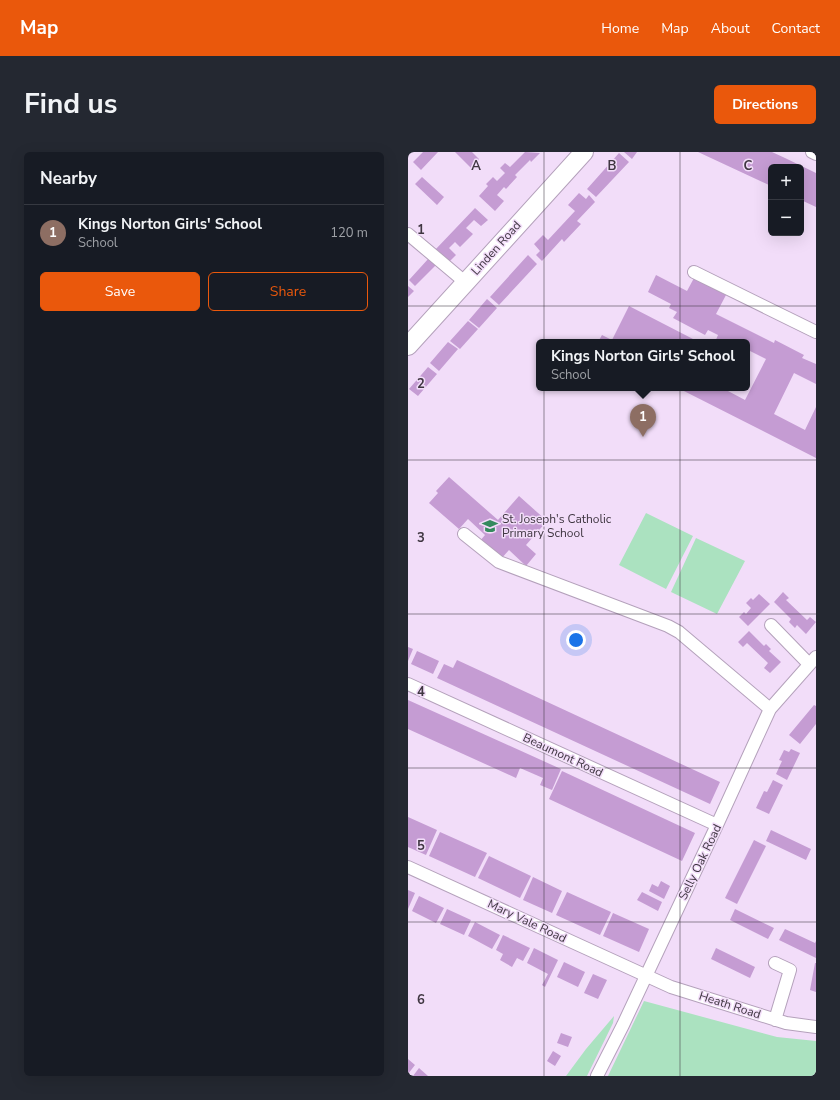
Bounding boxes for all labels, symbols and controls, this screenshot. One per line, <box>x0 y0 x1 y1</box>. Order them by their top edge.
text: Map <box>20 15 58 41</box>
text: Home <box>601 19 639 38</box>
text: Map <box>661 19 689 38</box>
text: About <box>711 19 750 38</box>
text: Contact <box>772 19 820 38</box>
text: Find us <box>24 85 118 123</box>
button: Directions <box>714 85 816 124</box>
text: A <box>471 157 481 175</box>
text: B <box>608 157 617 175</box>
text: C <box>744 157 753 175</box>
map controls <box>768 164 804 236</box>
button: + <box>768 164 804 200</box>
text: Nearby <box>40 167 97 190</box>
button: − <box>768 200 804 236</box>
text: Kings Norton Girls' School <box>78 214 262 234</box>
street label: Linden Road <box>468 218 524 278</box>
text: 1 <box>417 221 425 239</box>
text: 1 <box>49 224 57 242</box>
text: 120 m <box>330 224 368 242</box>
text: School <box>78 234 118 252</box>
button: Save <box>40 272 200 311</box>
button: Share <box>208 272 368 311</box>
popup <box>536 339 750 391</box>
text: Kings Norton Girls' School <box>551 346 735 366</box>
text: School <box>551 366 591 384</box>
text: 2 <box>417 375 425 393</box>
pin: 1 <box>630 404 656 437</box>
place label: St. Joseph's Catholic Primary School <box>502 511 612 541</box>
school or university icon: St. Joseph's Catholic Primary School <box>481 517 499 535</box>
text: 3 <box>417 529 425 547</box>
your location <box>566 630 586 650</box>
text: 4 <box>417 683 425 701</box>
street label: Beaumont Road <box>520 729 606 781</box>
street label: Selly Oak Road <box>675 821 725 903</box>
text: 5 <box>417 837 425 855</box>
street label: Mary Vale Road <box>485 896 569 946</box>
street label: Heath Road <box>697 988 763 1022</box>
text: 6 <box>417 991 425 1009</box>

